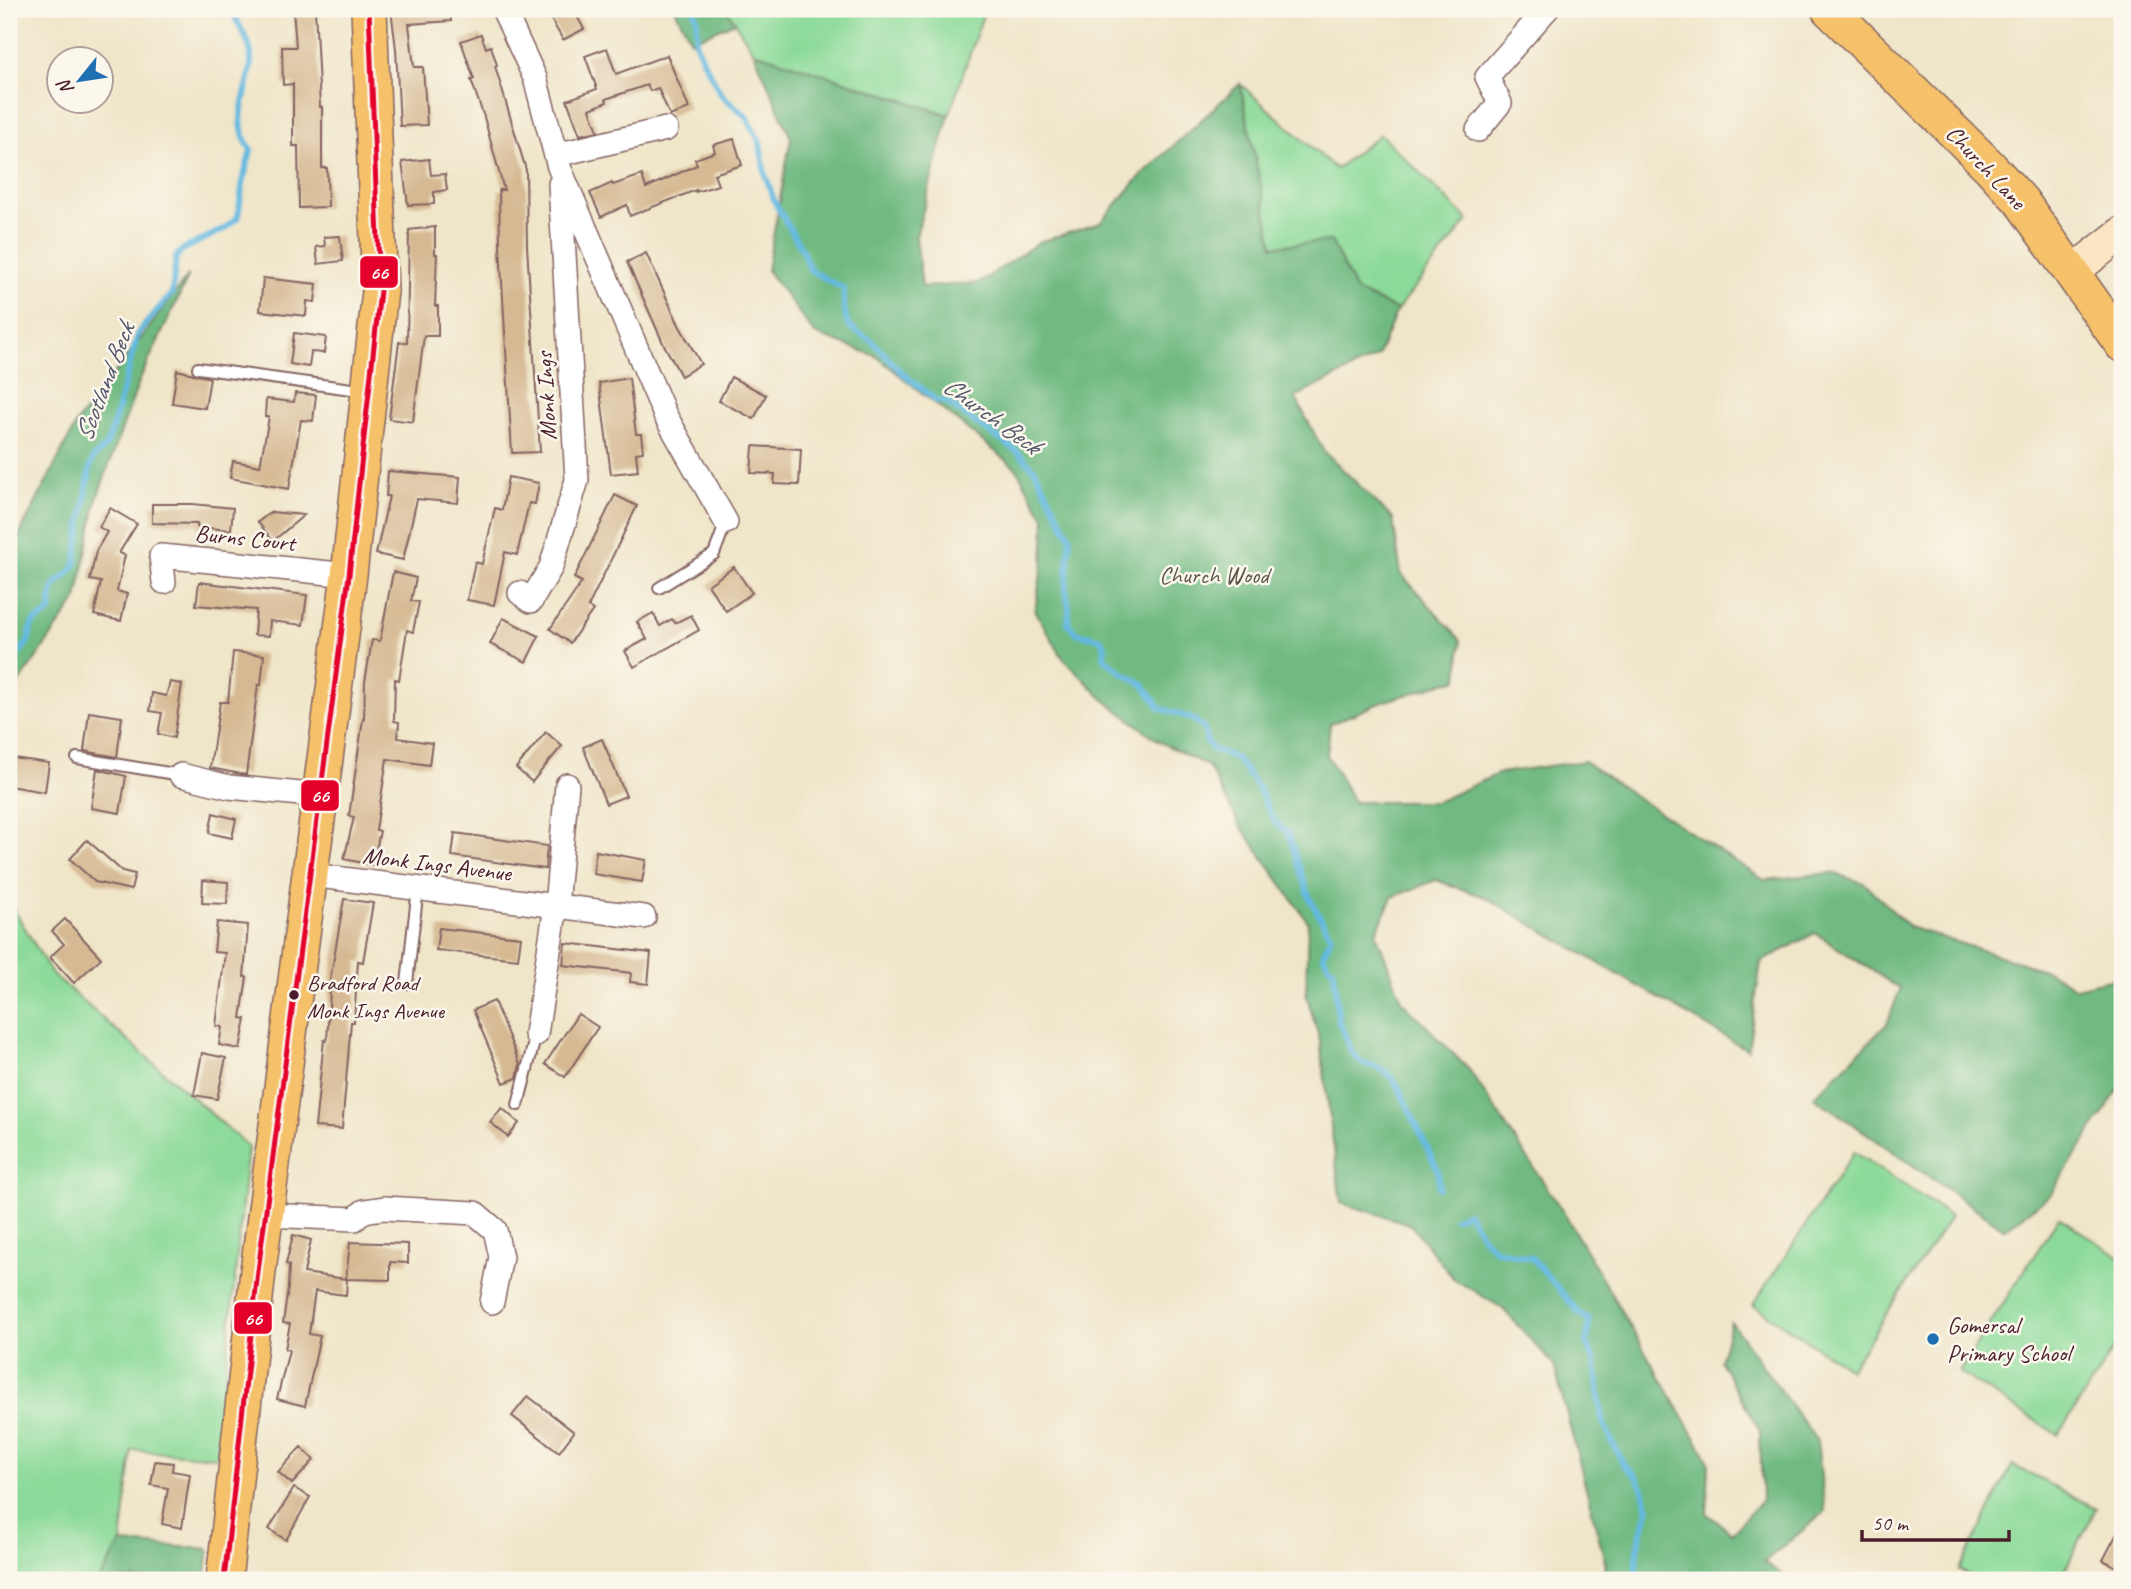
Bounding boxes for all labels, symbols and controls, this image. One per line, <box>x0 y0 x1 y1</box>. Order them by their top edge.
north arrow <box>46 46 116 116</box>
text: N <box>51 74 79 99</box>
street label: Church Lane <box>1939 119 2034 217</box>
line badge: 66 <box>359 255 399 289</box>
text: 66 <box>370 261 390 285</box>
water label: Scotland Beck <box>67 314 144 446</box>
street label: Monk Ings <box>529 349 563 441</box>
water label: Church Beck <box>937 369 1051 465</box>
street label: Burns Court <box>194 518 298 558</box>
park label: Church Wood <box>1159 560 1272 590</box>
line badge: 66 <box>300 779 340 812</box>
text: 66 <box>311 784 331 808</box>
street label: Monk Ings Avenue <box>361 840 515 888</box>
place label: Bradford Road Monk Ings Avenue <box>307 969 446 1025</box>
marker: Bradford Road Monk Ings Avenue <box>287 988 301 1002</box>
line badge: 66 <box>233 1301 273 1335</box>
text: 66 <box>244 1307 264 1331</box>
place label: Gomersal Primary School <box>1947 1310 2074 1368</box>
marker: Gomersal Primary School <box>1925 1331 1941 1347</box>
scale bar <box>1862 1498 2008 1542</box>
text: 50 m <box>1872 1510 1910 1536</box>

